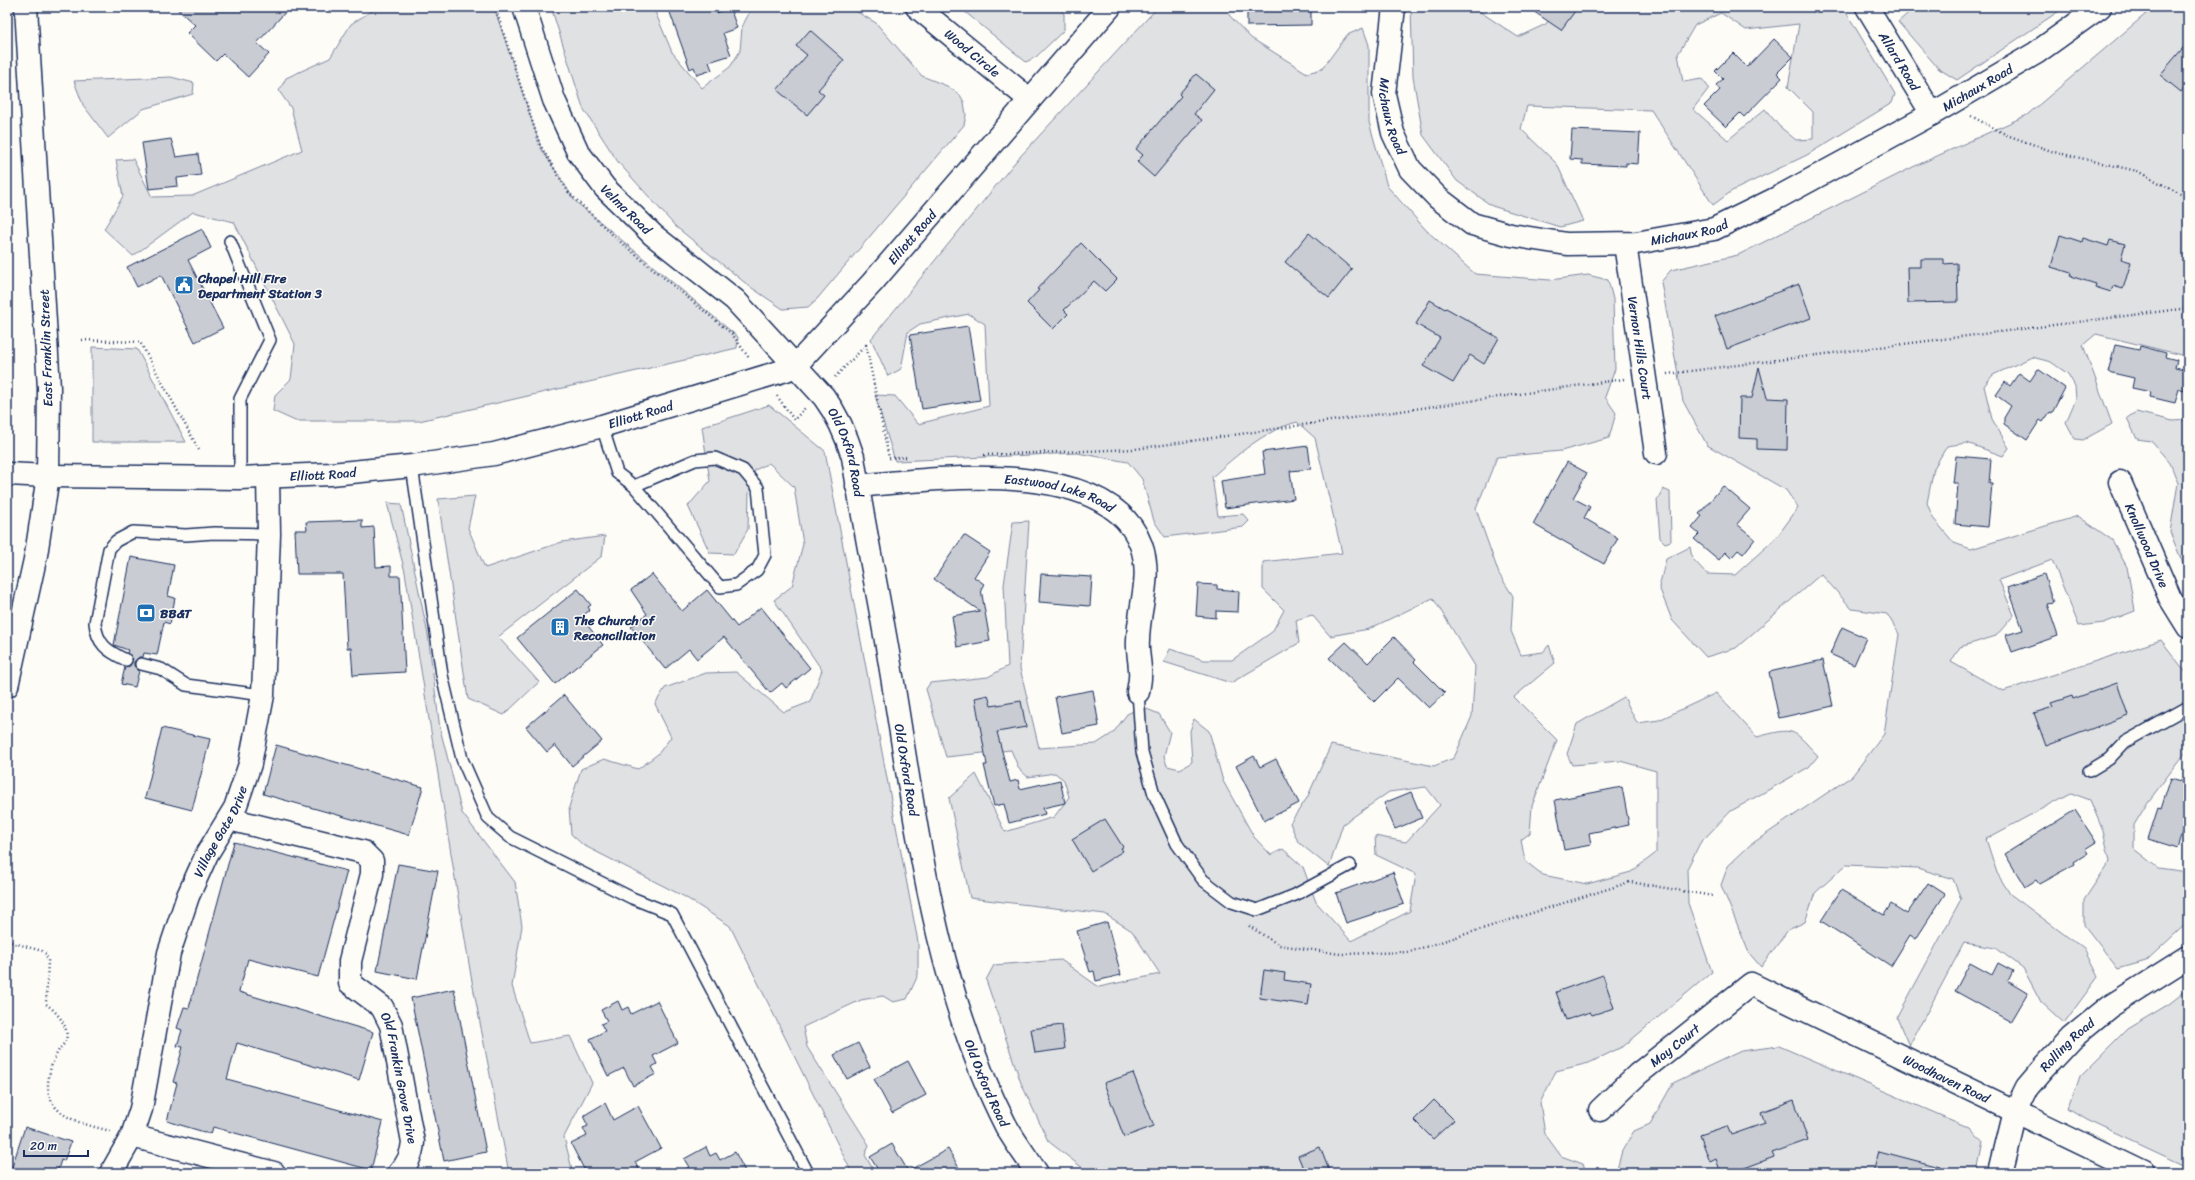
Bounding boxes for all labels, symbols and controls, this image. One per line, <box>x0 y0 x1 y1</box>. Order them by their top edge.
street label: Wood Circle <box>939 22 1006 83</box>
street label: Allard Road <box>1872 26 1927 96</box>
street label: Michaux Road <box>1937 57 2018 117</box>
street label: Michaux Road <box>1372 77 1414 160</box>
street label: Velma Road <box>595 178 658 241</box>
street label: Elliott Road <box>881 203 943 270</box>
street label: Michaux Road <box>1648 212 1733 252</box>
place label: Chapel Hill Fire Department Station 3 <box>197 267 323 305</box>
public building icon: Chapel Hill Fire Department Station 3 <box>173 274 195 296</box>
street label: East Franklin Street <box>32 289 60 407</box>
street label: Vernon Hills Court <box>1621 294 1659 402</box>
street label: Elliott Road <box>605 393 677 435</box>
street label: Old Oxford Road <box>822 403 871 500</box>
street label: Elliott Road <box>289 460 358 487</box>
street label: Eastwood Lake Road <box>1004 467 1121 519</box>
street label: Knollwood Drive <box>2119 499 2176 592</box>
bank icon: BB&T <box>135 602 157 624</box>
place label: BB&T <box>160 602 193 625</box>
place label: The Church of Reconciliation <box>573 609 656 647</box>
building icon: The Church of Reconciliation <box>549 616 571 638</box>
street label: Old Oxford Road <box>888 722 926 819</box>
street label: Village Gate Drive <box>186 782 253 881</box>
street label: Old Frankin Grove Drive <box>375 1008 425 1146</box>
street label: Rolling Road <box>2034 1011 2101 1077</box>
street label: May Court <box>1644 1017 1706 1072</box>
street label: Old Oxford Road <box>958 1036 1017 1132</box>
street label: Woodhaven Road <box>1899 1047 1995 1110</box>
scale bar <box>24 1132 88 1158</box>
text: 20 m <box>30 1135 57 1157</box>

